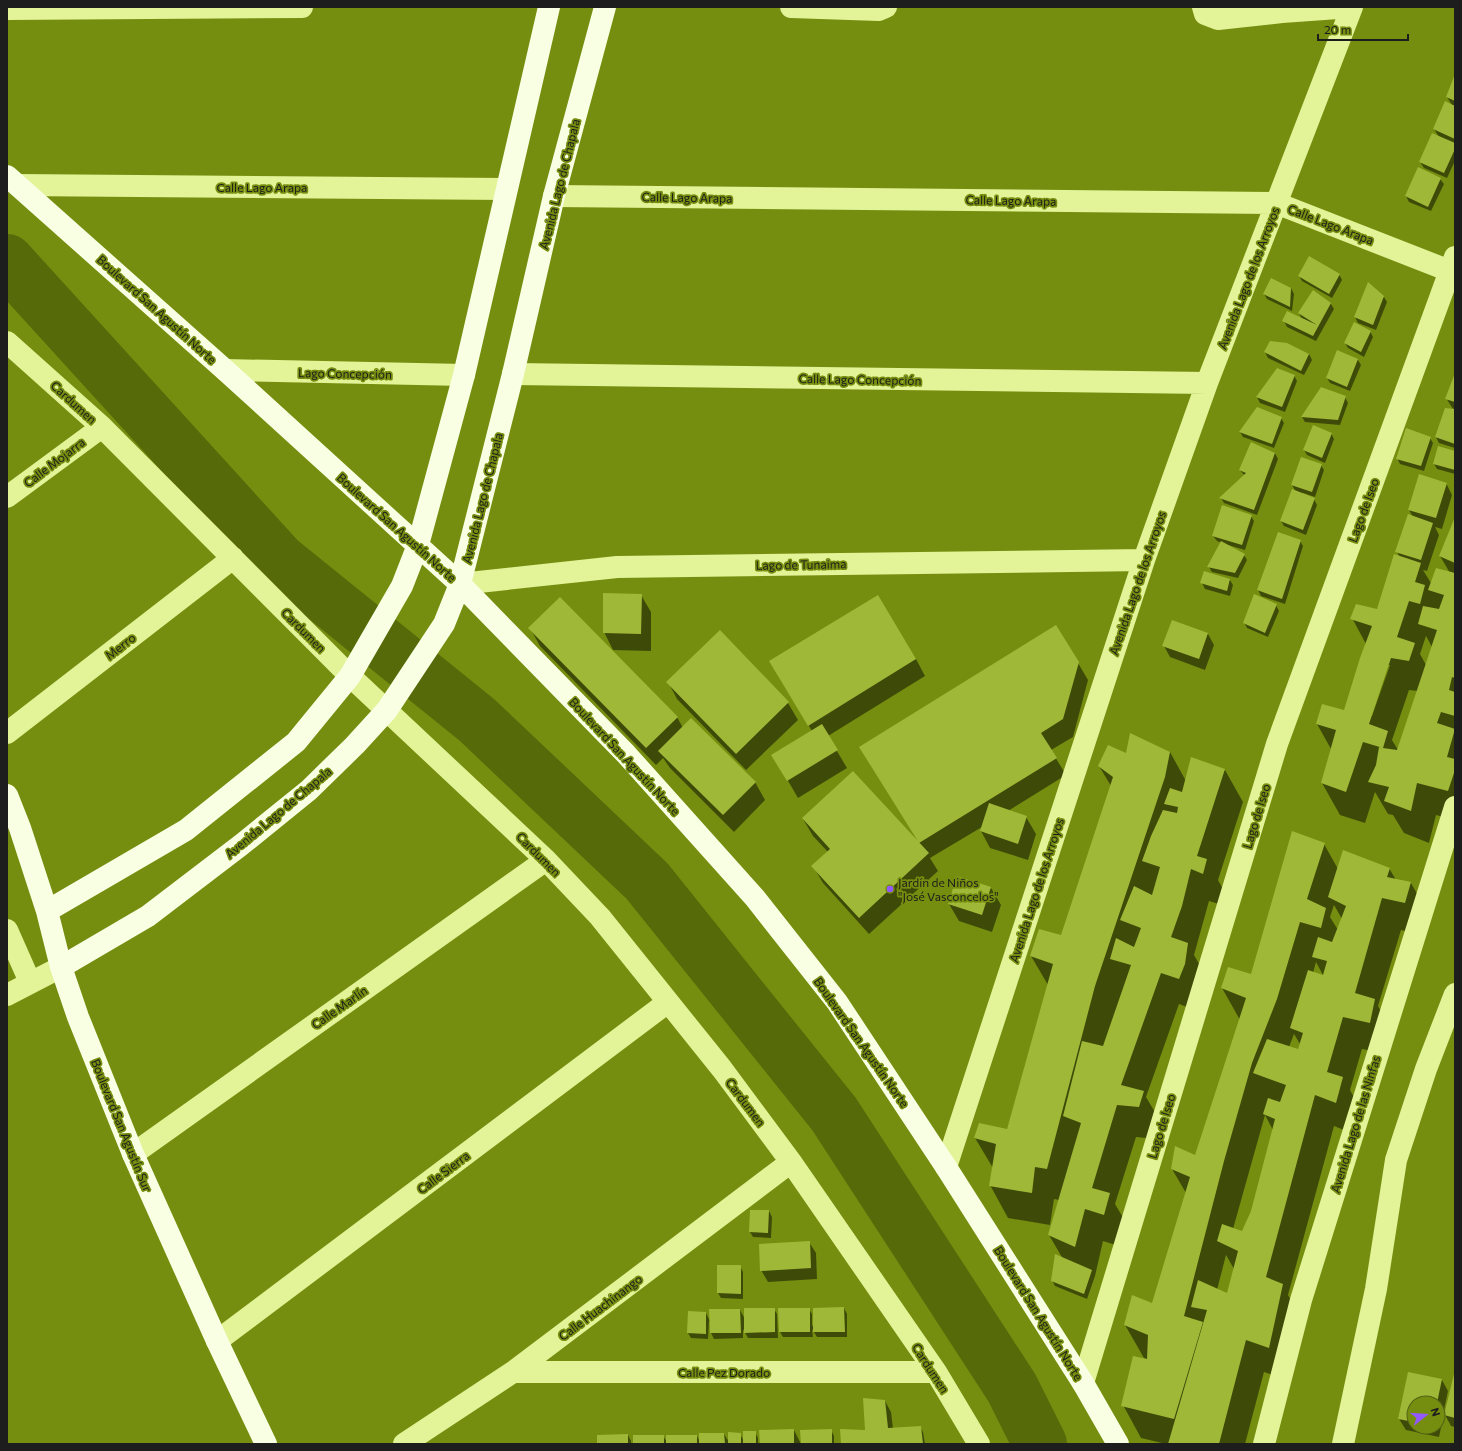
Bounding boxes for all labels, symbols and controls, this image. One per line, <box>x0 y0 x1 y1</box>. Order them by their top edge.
scale bar <box>1318 16 1408 42</box>
text: 20 m <box>1324 22 1351 36</box>
street label: Avenida Lago de Chapala <box>536 117 582 251</box>
street label: Calle Lago Arapa <box>217 180 307 194</box>
street label: Calle Lago Arapa <box>641 189 733 205</box>
street label: Calle Lago Arapa <box>965 192 1057 208</box>
street label: Calle Lago Arapa <box>1286 201 1376 247</box>
street label: Avenida Lago de los Arroyos <box>1214 205 1282 351</box>
street label: Boulevard San Agustín Norte <box>95 252 219 366</box>
street label: Lago Concepción <box>298 365 392 381</box>
street label: Calle Lago Concepción <box>798 371 922 387</box>
street label: Cardumen <box>48 378 100 426</box>
street label: Avenida Lago de Chapala <box>459 431 505 565</box>
street label: Calle Mojarra <box>21 434 87 490</box>
street label: Boulevard San Agustín Norte <box>335 470 459 584</box>
street label: Lago de Iseo <box>1345 476 1381 544</box>
street label: Avenida Lago de los Arroyos <box>1106 509 1168 657</box>
street label: Lago de Tunaima <box>755 556 847 572</box>
street label: Cardumen <box>279 605 329 655</box>
street label: Merro <box>102 630 138 662</box>
street label: Boulevard San Agustín Norte <box>567 694 683 818</box>
street label: Avenida Lago de Chapala <box>222 764 334 860</box>
street label: Lago de Iseo <box>1240 782 1272 850</box>
street label: Avenida Lago de los Arroyos <box>1006 816 1066 964</box>
street label: Cardumen <box>514 829 564 879</box>
place label: Jardín de Niños "José Vasconcelos" <box>898 875 999 904</box>
marker: Jardín de Niños "José Vasconcelos" <box>885 884 895 894</box>
street label: Boulevard San Agustín Norte <box>812 974 912 1110</box>
street label: Calle Marlín <box>308 983 370 1031</box>
street label: Avenida Lago de las Ninfas <box>1327 1054 1383 1194</box>
street label: Boulevard San Agustín Sur <box>89 1057 155 1194</box>
street label: Cardumen <box>723 1075 769 1129</box>
street label: Lago de Iseo <box>1145 1092 1177 1160</box>
street label: Calle Sierra <box>414 1148 472 1196</box>
street label: Boulevard San Agustín Norte <box>992 1243 1086 1383</box>
street label: Calle Huachinango <box>556 1271 644 1343</box>
street label: Cardumen <box>910 1341 952 1395</box>
street label: Calle Pez Dorado <box>678 1365 770 1379</box>
north arrow <box>1406 1395 1446 1435</box>
text: N <box>1429 1406 1443 1418</box>

